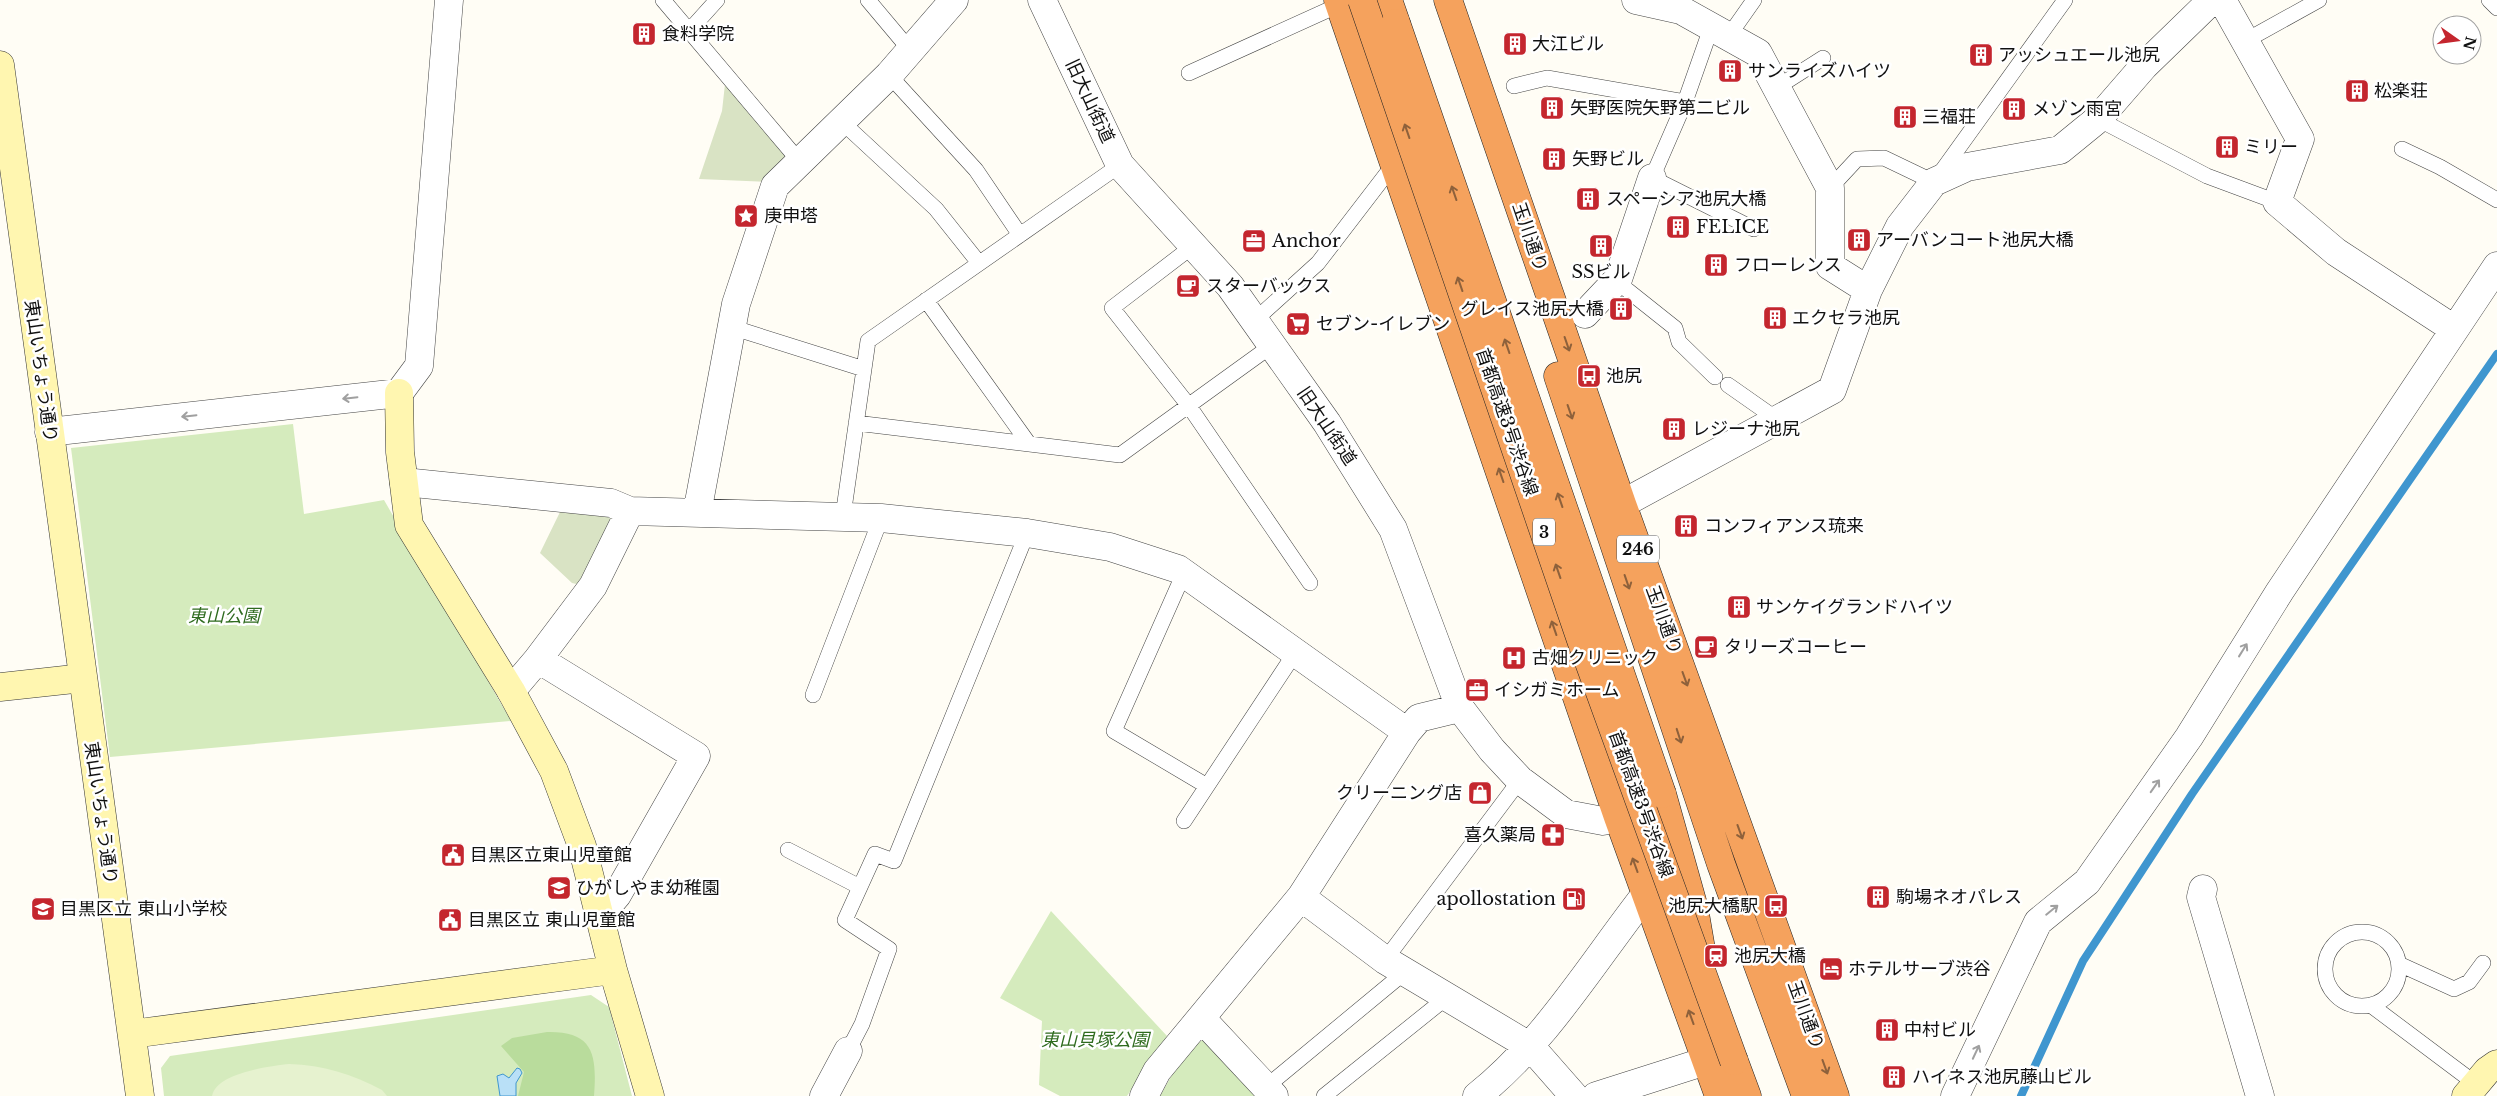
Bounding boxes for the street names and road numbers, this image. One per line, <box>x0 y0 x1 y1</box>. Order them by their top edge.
street label: 旧大山街道 <box>1061 56 1119 146</box>
street label: 玉川通り <box>1508 199 1552 275</box>
street label: 東山いちょう通り <box>20 298 62 444</box>
street label: 首都高速3号渋谷線 <box>1471 345 1543 499</box>
street label: 旧大山街道 <box>1293 383 1361 469</box>
road number: 3 <box>1533 518 1555 546</box>
road number: 246 <box>1617 536 1659 562</box>
street label: 玉川通り <box>1641 582 1687 658</box>
street label: 首都高速3号渋谷線 <box>1604 727 1678 881</box>
street label: 東山いちょう通り <box>80 740 122 886</box>
street label: 玉川通り <box>1783 977 1829 1053</box>

